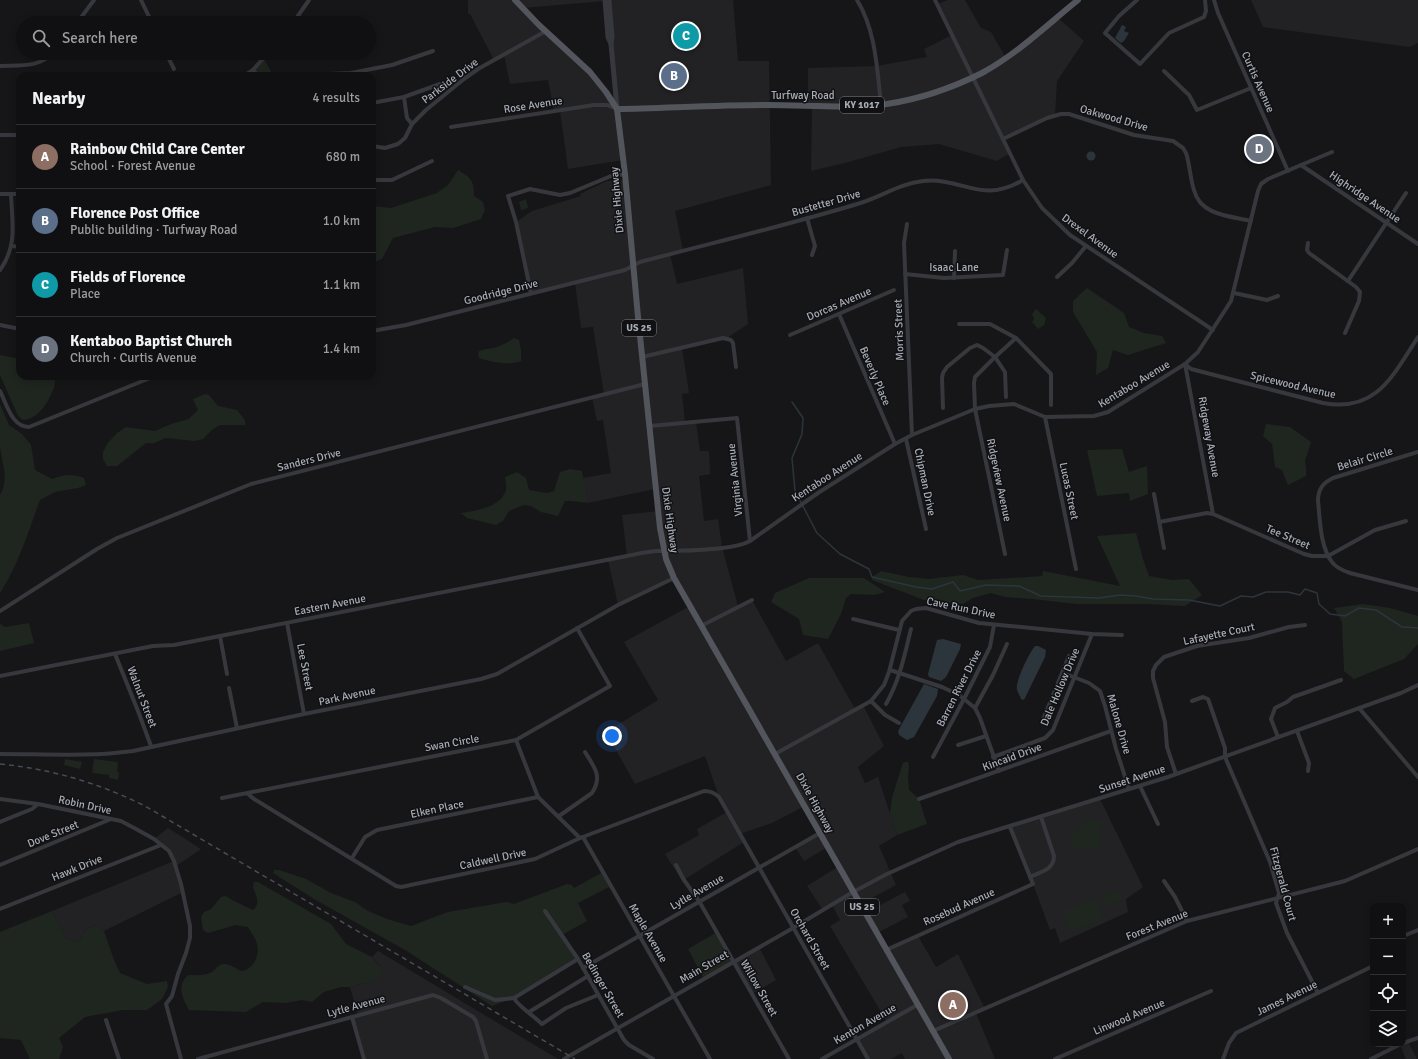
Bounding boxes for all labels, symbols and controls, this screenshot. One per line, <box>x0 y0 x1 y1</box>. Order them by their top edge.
search box <box>16 16 376 60</box>
pin: C <box>673 21 699 51</box>
icon: search <box>30 27 52 49</box>
text: Search here <box>62 29 138 47</box>
street label: Curtis Avenue <box>1239 49 1277 115</box>
street label: Parkside Drive <box>419 56 481 106</box>
pin: B <box>661 61 687 91</box>
text: Nearby <box>32 88 85 109</box>
street label: Turfway Road <box>771 89 835 102</box>
text: 4 results <box>312 90 360 106</box>
street label: Rose Avenue <box>503 94 563 116</box>
road number: KY 1017 <box>840 97 884 113</box>
street label: Oakwood Drive <box>1078 102 1150 134</box>
pin: D <box>1246 134 1272 164</box>
text: Rainbow Child Care Center <box>70 140 245 158</box>
text: A <box>41 149 49 165</box>
text: 680 m <box>326 149 360 165</box>
text: School · Forest Avenue <box>70 158 195 174</box>
street label: Dixie Highway <box>608 165 626 234</box>
street label: Highridge Avenue <box>1327 168 1403 226</box>
street label: Bustetter Drive <box>790 187 862 219</box>
text: Florence Post Office <box>70 204 200 222</box>
street label: Drexel Avenue <box>1059 211 1121 261</box>
text: B <box>41 213 49 229</box>
text: 1.0 km <box>323 213 360 229</box>
text: Public building · Turfway Road <box>70 222 237 238</box>
street label: Isaac Lane <box>929 261 979 274</box>
text: Fields of Florence <box>70 268 185 286</box>
text: C <box>41 277 49 293</box>
text: 1.1 km <box>323 277 360 293</box>
street label: Goodridge Drive <box>463 277 539 307</box>
street label: Dorcas Avenue <box>805 285 873 323</box>
text: Place <box>70 286 100 302</box>
street label: Morris Street <box>891 299 907 361</box>
road number: US 25 <box>622 320 656 336</box>
text: Kentaboo Baptist Church <box>70 332 232 350</box>
text: D <box>41 341 49 357</box>
text: 1.4 km <box>323 341 360 357</box>
street label: Beverly Place <box>857 345 893 407</box>
text: Church · Curtis Avenue <box>70 350 197 366</box>
street label: Kentaboo Avenue <box>1096 357 1172 411</box>
street label: Spicewood Avenue <box>1249 369 1337 401</box>
street label: Ridgeway Avenue <box>1195 396 1223 478</box>
street label: Ridgeview Avenue <box>984 437 1014 523</box>
street label: Virginia Avenue <box>725 443 745 517</box>
street label: Belair Circle <box>1335 444 1395 474</box>
street label: Sanders Drive <box>276 446 342 474</box>
street label: Chipman Drive <box>911 447 939 517</box>
street label: Kentaboo Avenue <box>789 449 865 505</box>
street label: Lucas Street <box>1057 461 1081 521</box>
street label: Dixie Highway <box>659 486 681 555</box>
street label: Tee Street <box>1264 522 1312 552</box>
street label: Eastern Avenue <box>293 592 367 618</box>
street label: Cave Run Drive <box>925 594 997 622</box>
street label: Lafayette Court <box>1182 620 1256 648</box>
street label: Lee Street <box>294 642 316 692</box>
street label: Dale Hollow Drive <box>1038 646 1082 728</box>
street label: Barren River Drive <box>934 647 984 729</box>
street label: Walnut Street <box>124 664 160 730</box>
street label: Park Avenue <box>317 684 377 708</box>
street label: Malone Drive <box>1104 692 1134 756</box>
your location <box>602 726 622 746</box>
street label: Swan Circle <box>424 732 480 754</box>
street label: Kincaid Drive <box>981 740 1043 774</box>
street label: Sunset Avenue <box>1097 762 1167 796</box>
street label: Dixie Highway <box>793 771 837 836</box>
street label: Robin Drive <box>57 793 113 817</box>
street label: Elken Place <box>409 797 465 821</box>
street label: Dove Street <box>25 818 81 850</box>
street label: Fitzgerald Court <box>1267 845 1299 923</box>
street label: Caldwell Drive <box>458 846 528 872</box>
street label: Hawk Drive <box>50 852 104 884</box>
street label: Lytle Avenue <box>668 871 726 913</box>
street label: Rosebud Avenue <box>921 885 997 929</box>
road number: US 25 <box>845 899 879 915</box>
street label: Maple Avenue <box>626 901 670 965</box>
map controls <box>1370 903 1406 1047</box>
button: + <box>1370 903 1406 939</box>
street label: Orchard Street <box>787 906 833 972</box>
street label: Forest Avenue <box>1124 907 1190 943</box>
button: − <box>1370 939 1406 975</box>
street label: Main Street <box>677 948 731 986</box>
street label: Bedinger Street <box>579 950 627 1020</box>
street label: Willow Street <box>738 957 781 1019</box>
button: locate <box>1370 975 1406 1011</box>
street label: James Avenue <box>1254 978 1320 1018</box>
pin: A <box>940 990 966 1020</box>
street label: Lytle Avenue <box>325 992 387 1020</box>
street label: Linwood Avenue <box>1091 996 1167 1038</box>
street label: Kenton Avenue <box>831 1001 899 1047</box>
button: layers <box>1370 1011 1406 1047</box>

